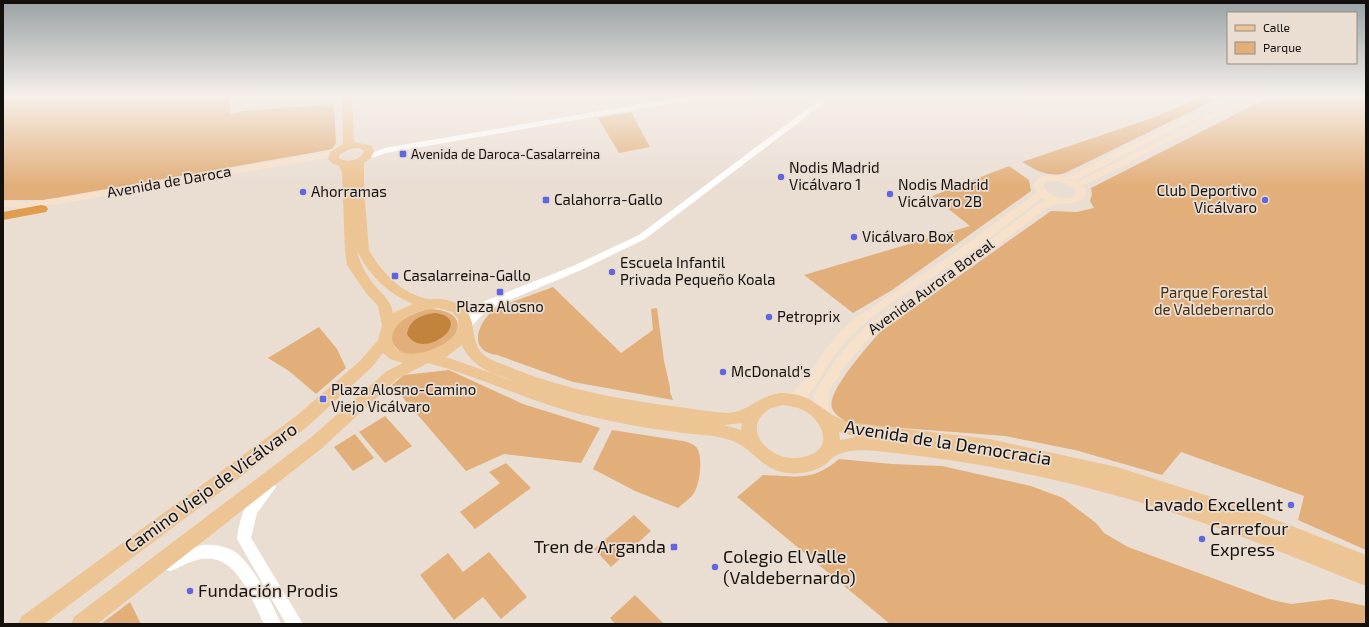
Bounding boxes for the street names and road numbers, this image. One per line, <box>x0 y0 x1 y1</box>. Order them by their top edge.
street label: Avenida de Daroca <box>105 161 232 201</box>
street label: Avenida Aurora Boreal <box>864 234 997 338</box>
street label: Avenida de la Democracia <box>843 415 1053 469</box>
street label: Camino Viejo de Vicálvaro <box>120 417 301 557</box>

